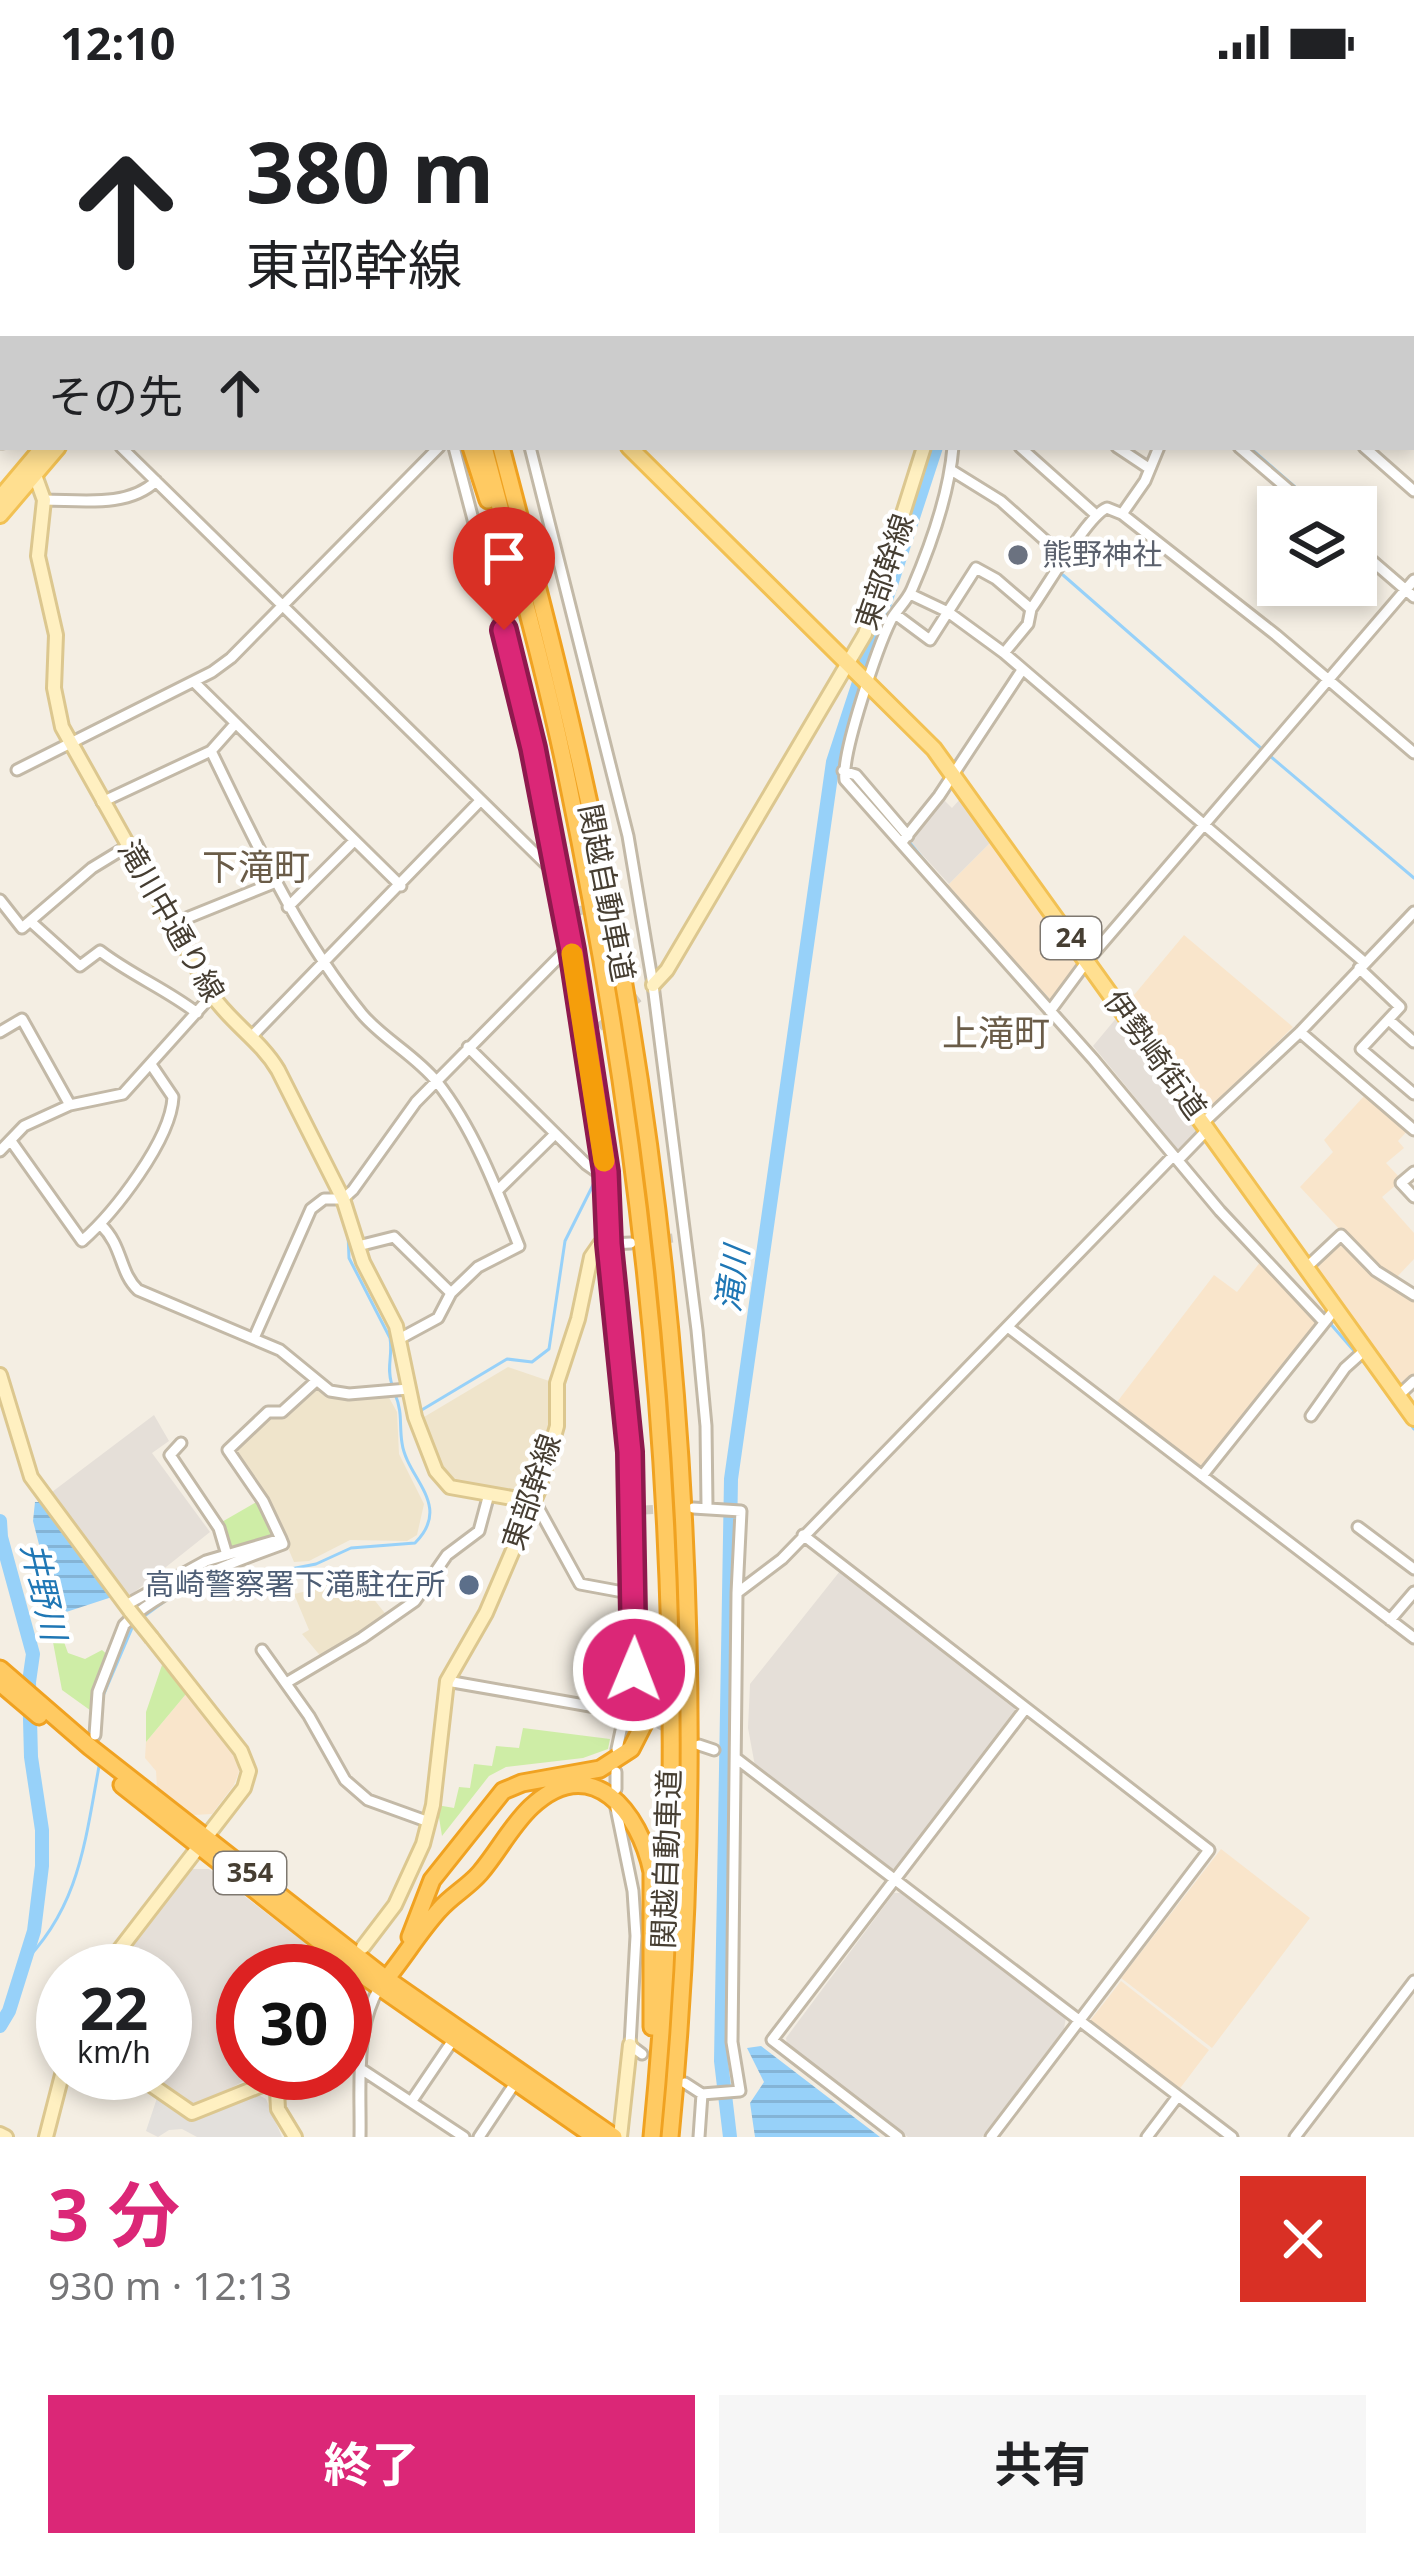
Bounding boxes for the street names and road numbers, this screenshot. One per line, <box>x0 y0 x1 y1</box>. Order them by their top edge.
street label: 東部幹線 <box>845 508 922 635</box>
street label: 関越自動車道 <box>570 800 645 985</box>
street label: 滝川中通り線 <box>110 832 235 1008</box>
road number: 24 <box>1041 917 1101 959</box>
street label: 伊勢崎街道 <box>1096 981 1217 1127</box>
street label: 東部幹線 <box>492 1428 569 1555</box>
street label: 関越自動車道 <box>642 1768 689 1950</box>
road number: 354 <box>214 1852 286 1894</box>

